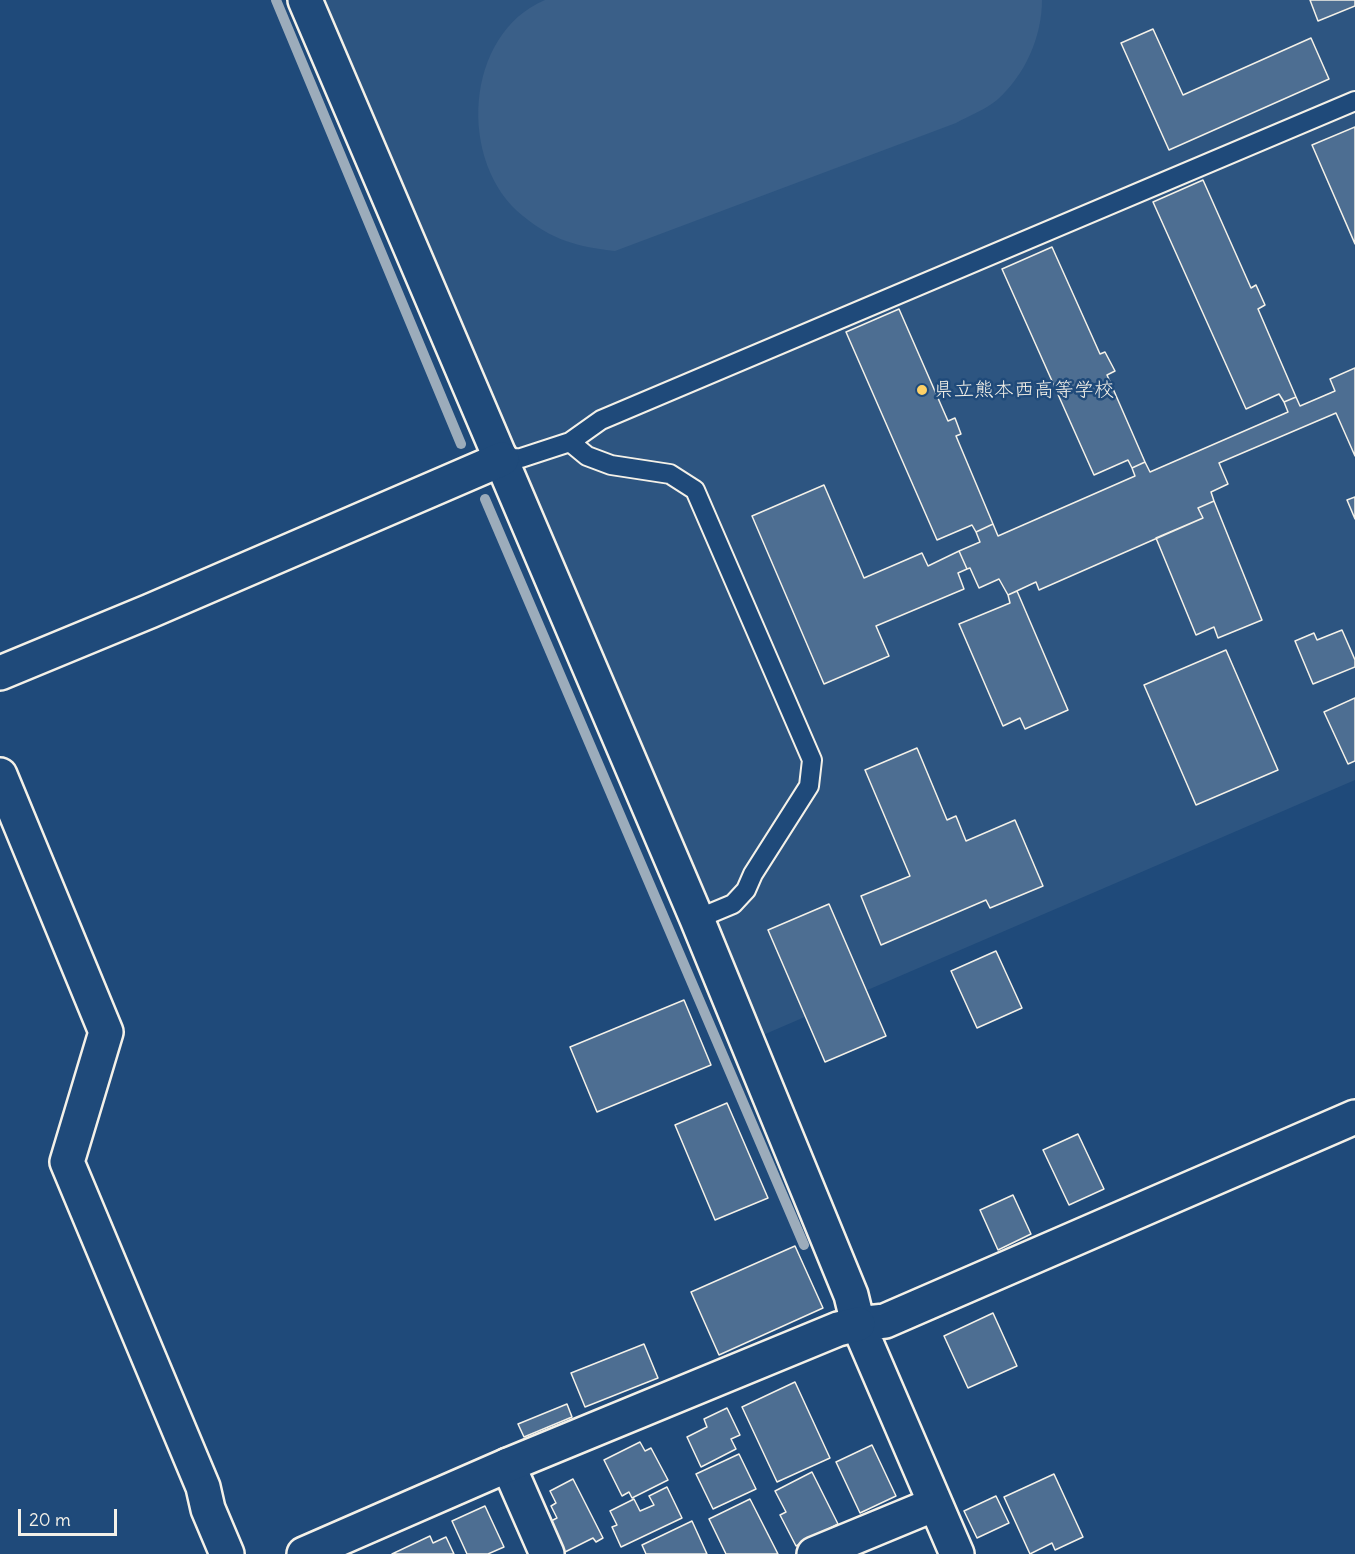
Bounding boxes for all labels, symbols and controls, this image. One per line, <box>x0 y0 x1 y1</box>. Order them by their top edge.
place label: 県立熊本西高等学校 <box>934 378 1114 402</box>
marker: 県立熊本西高等学校 <box>915 383 929 397</box>
scale bar <box>21 1497 120 1535</box>
text: 20 m <box>29 1508 71 1531</box>

